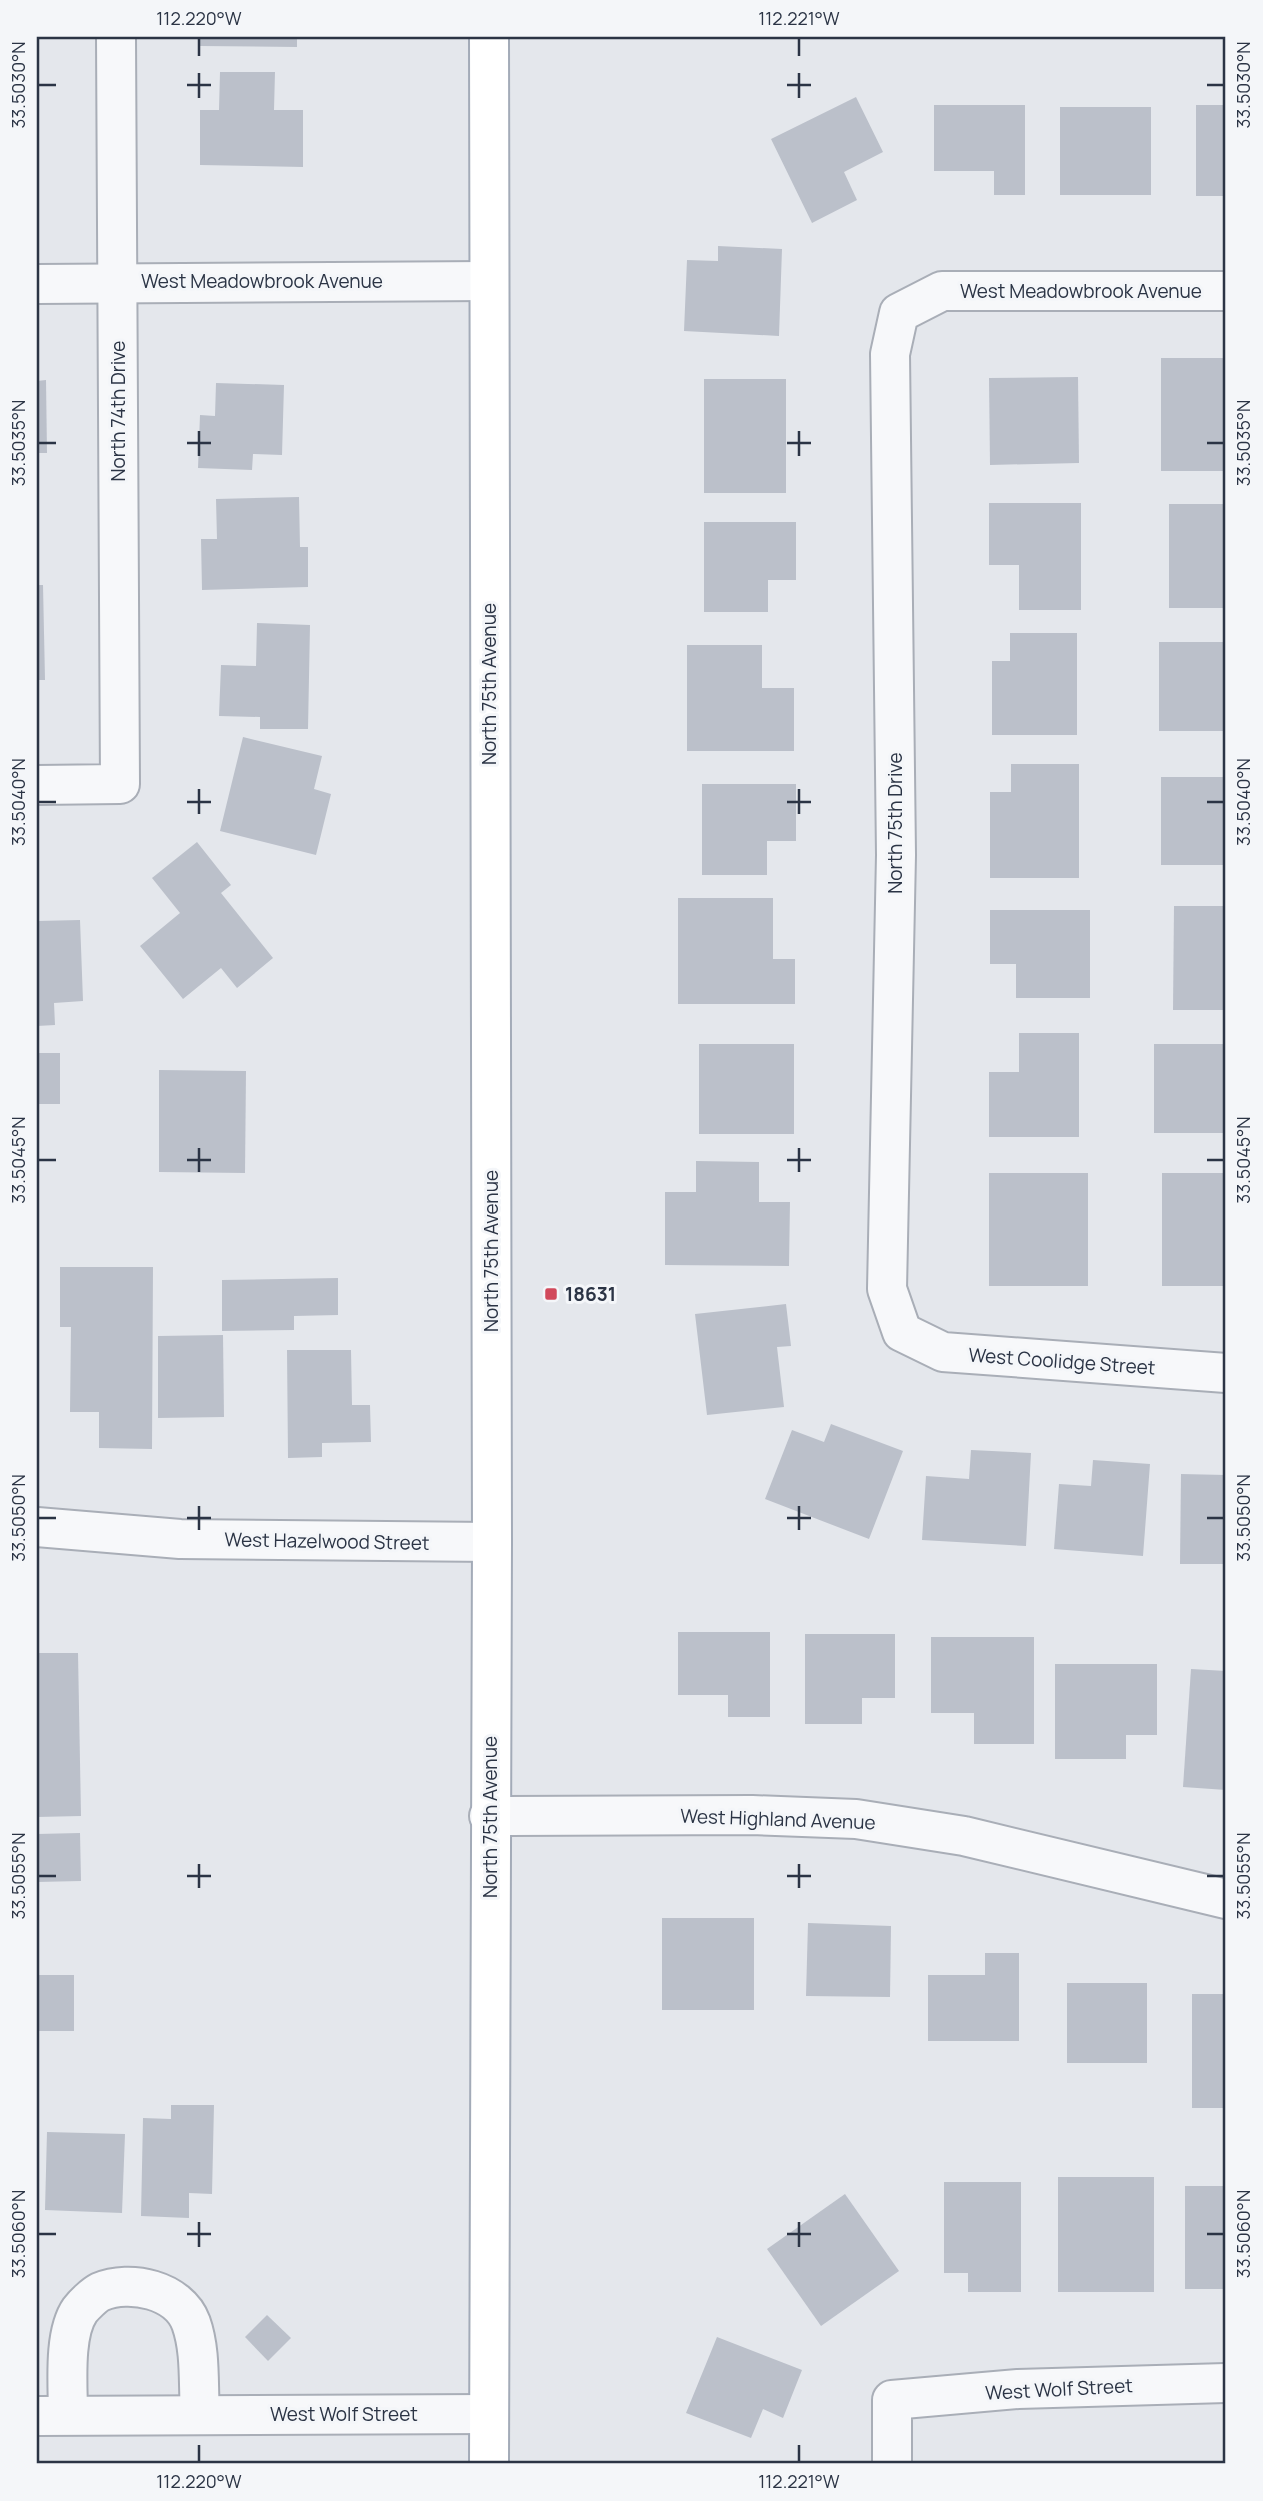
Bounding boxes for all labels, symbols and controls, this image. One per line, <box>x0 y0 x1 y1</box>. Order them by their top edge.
text: 112.220°W <box>156 6 242 30</box>
text: 112.221°W <box>758 6 840 30</box>
text: 33.5030°N <box>6 41 30 129</box>
text: 33.5030°N <box>1231 41 1255 129</box>
street label: West Meadowbrook Avenue <box>141 268 383 294</box>
street label: West Meadowbrook Avenue <box>960 278 1202 304</box>
street label: North 74th Drive <box>105 341 131 481</box>
text: 33.5035°N <box>6 400 30 486</box>
text: 33.5035°N <box>1231 400 1255 486</box>
street label: North 75th Avenue <box>476 603 502 765</box>
street label: North 75th Drive <box>882 752 908 894</box>
text: 33.5040°N <box>6 758 30 846</box>
text: 33.5040°N <box>1231 758 1255 846</box>
text: 33.5045°N <box>6 1116 30 1204</box>
text: 33.5045°N <box>1231 1116 1255 1204</box>
street label: North 75th Avenue <box>478 1170 504 1332</box>
place label: 18631 <box>565 1281 616 1307</box>
marker: 18631 <box>543 1286 559 1302</box>
street label: West Coolidge Street <box>968 1341 1156 1381</box>
text: 33.5050°N <box>6 1474 30 1562</box>
text: 33.5050°N <box>1231 1474 1255 1562</box>
street label: West Hazelwood Street <box>224 1526 430 1556</box>
street label: North 75th Avenue <box>477 1736 503 1898</box>
street label: West Highland Avenue <box>680 1803 876 1835</box>
text: 33.5055°N <box>6 1832 30 1920</box>
text: 33.5055°N <box>1231 1832 1255 1920</box>
text: 33.5060°N <box>6 2190 30 2278</box>
text: 33.5060°N <box>1231 2190 1255 2278</box>
street label: West Wolf Street <box>985 2372 1133 2406</box>
street label: West Wolf Street <box>270 2401 418 2427</box>
text: 112.220°W <box>156 2469 242 2493</box>
text: 112.221°W <box>758 2469 840 2493</box>

